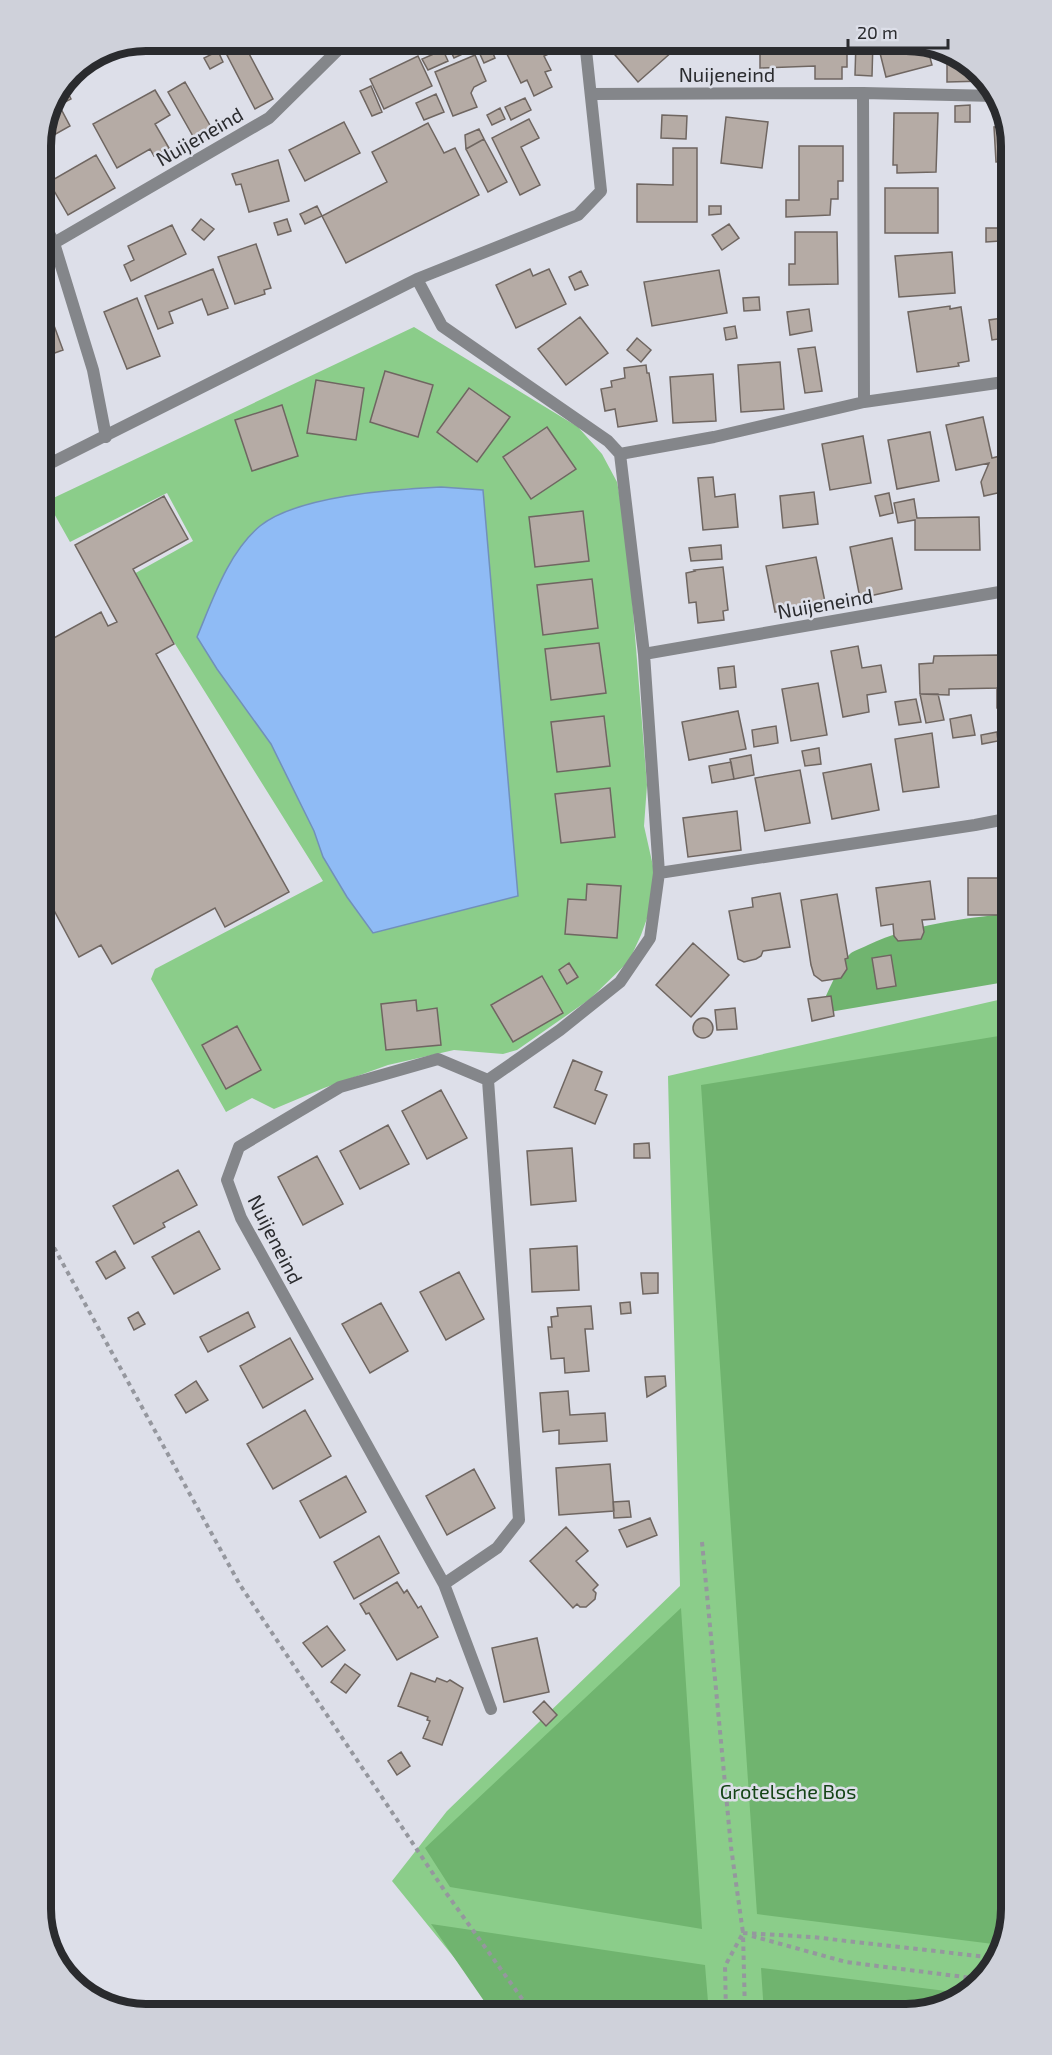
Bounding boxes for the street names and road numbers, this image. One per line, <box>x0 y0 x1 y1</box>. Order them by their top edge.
street label: Nuijeneind <box>679 62 775 86</box>
street label: Nuijeneind <box>151 101 247 171</box>
street label: Nuijeneind <box>775 583 875 623</box>
street label: Nuijeneind <box>243 1191 309 1287</box>

